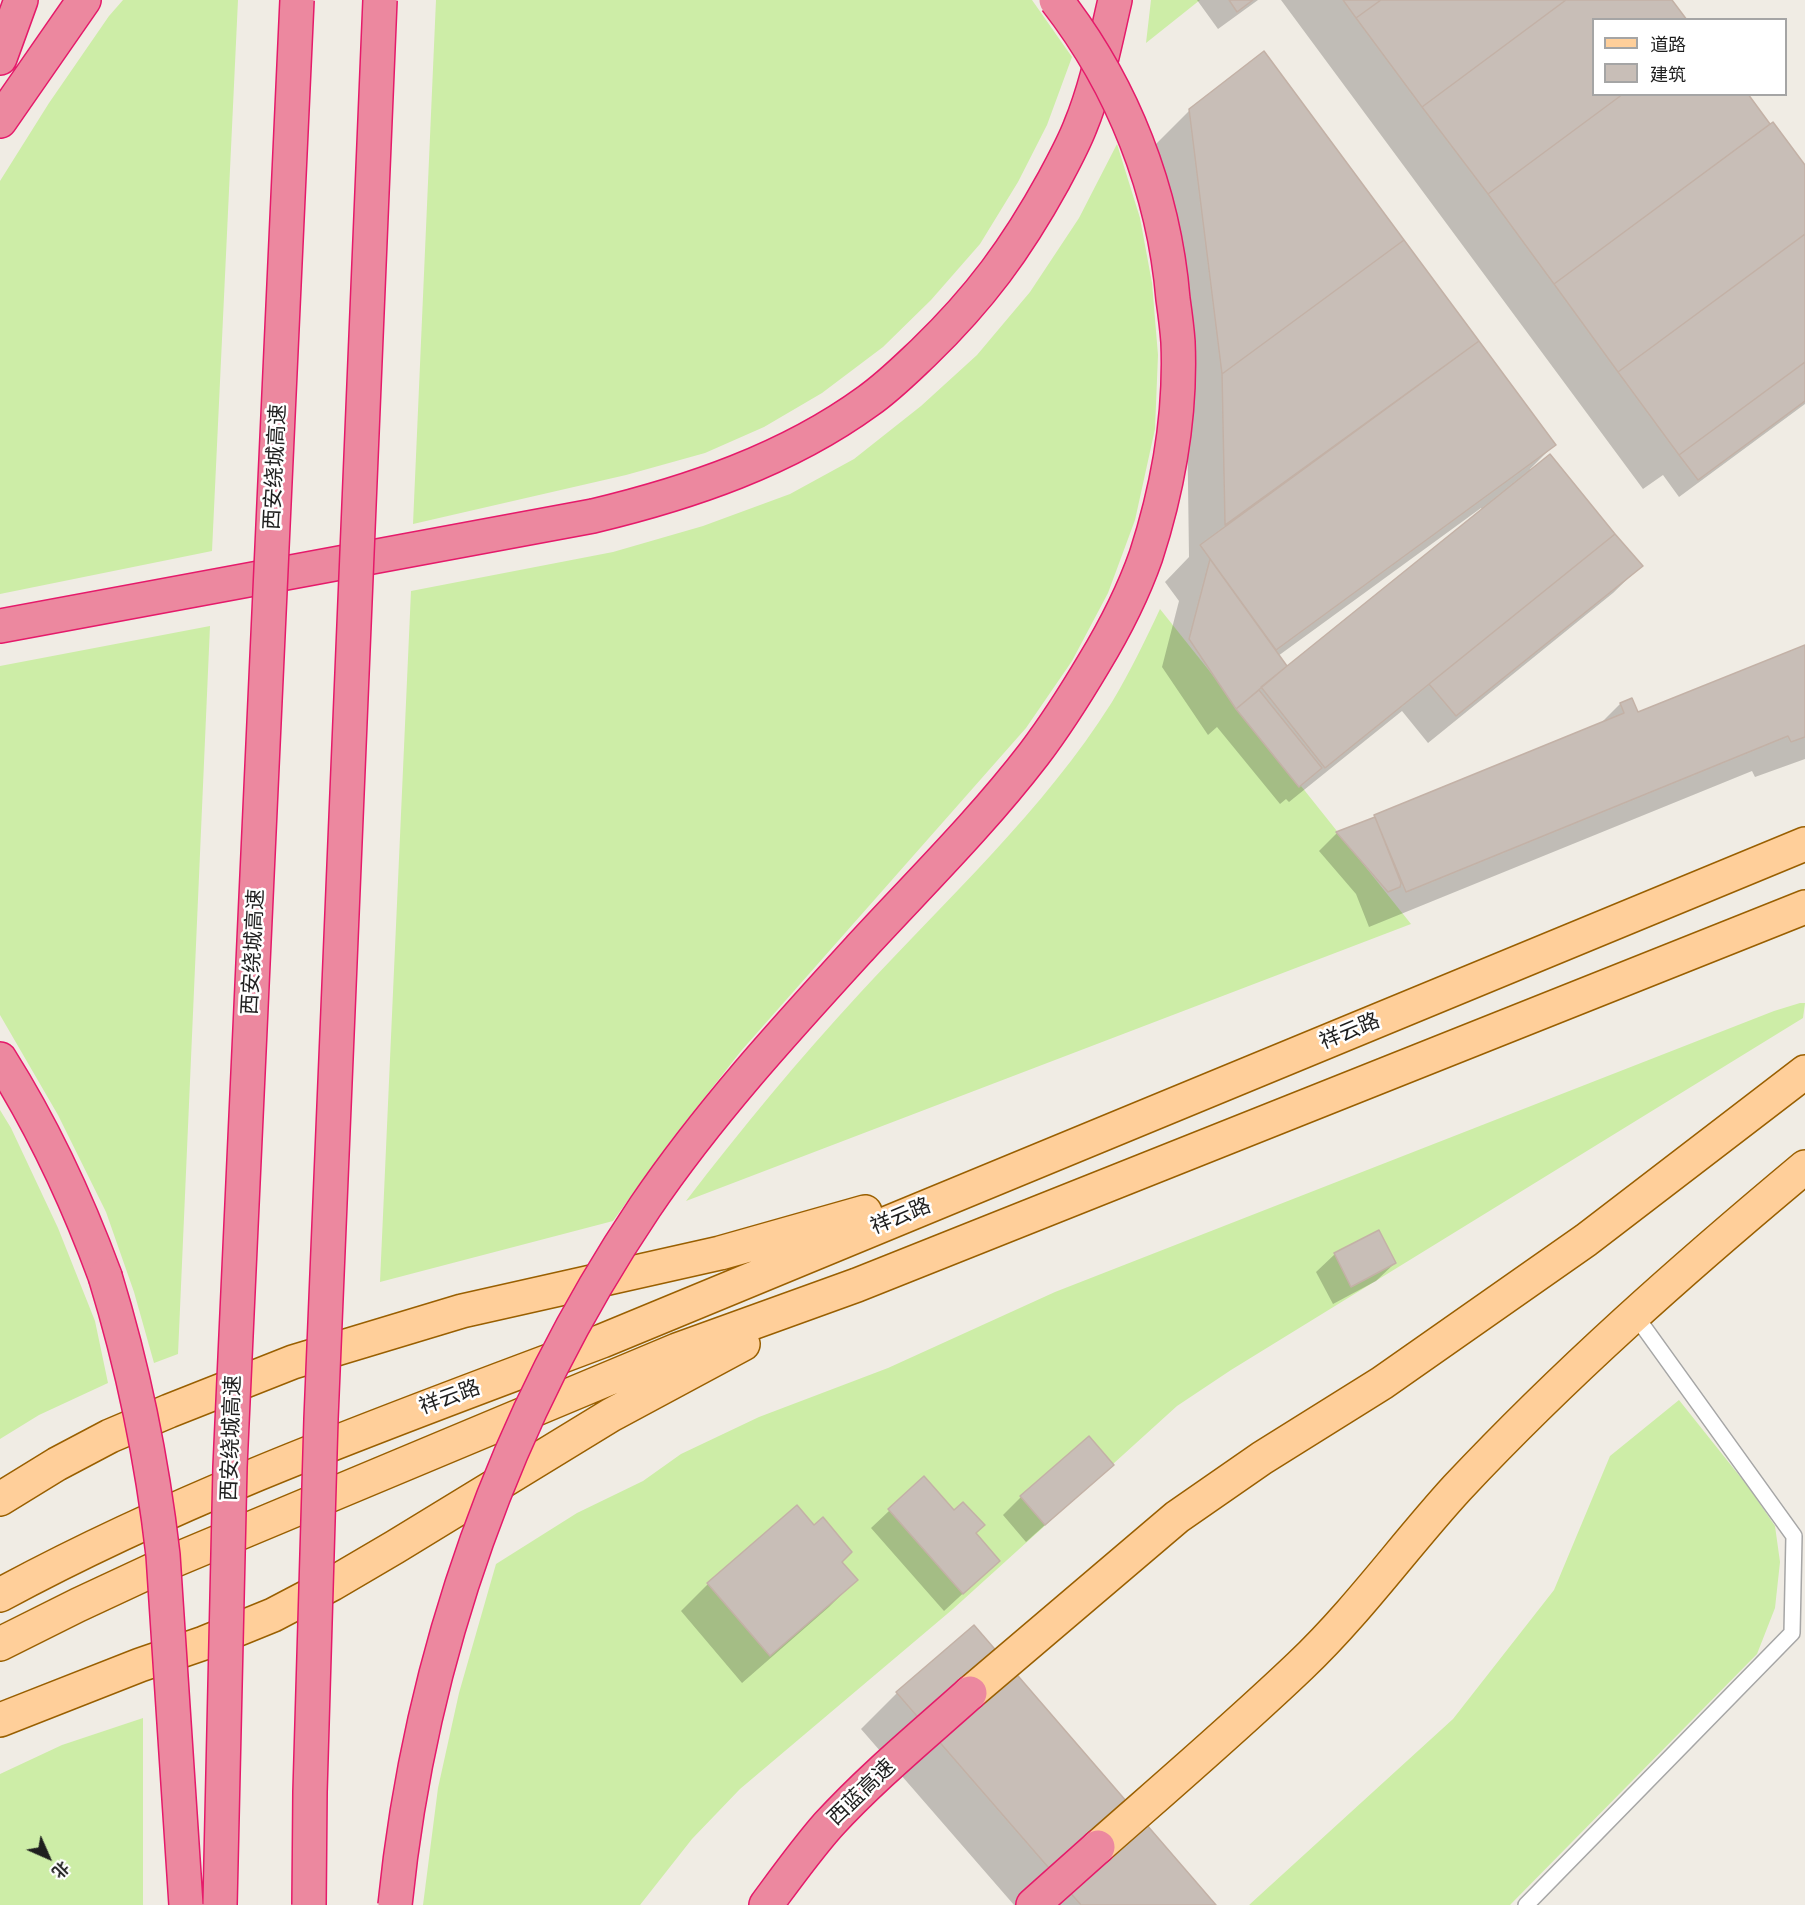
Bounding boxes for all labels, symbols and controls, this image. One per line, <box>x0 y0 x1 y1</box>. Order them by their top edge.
legend <box>1592 18 1787 96</box>
text: 道路 <box>1650 32 1686 57</box>
text: 建筑 <box>1650 62 1686 87</box>
street label: 西安绕城高速 <box>260 403 292 531</box>
street label: 西安绕城高速 <box>238 888 270 1016</box>
street label: 祥云路 <box>1316 1009 1384 1055</box>
street label: 祥云路 <box>867 1194 935 1240</box>
street label: 西安绕城高速 <box>217 1375 247 1501</box>
street label: 祥云路 <box>416 1375 484 1421</box>
street label: 西蓝高速 <box>823 1755 901 1831</box>
north arrow <box>18 1827 78 1887</box>
text: 北 <box>47 1856 74 1883</box>

